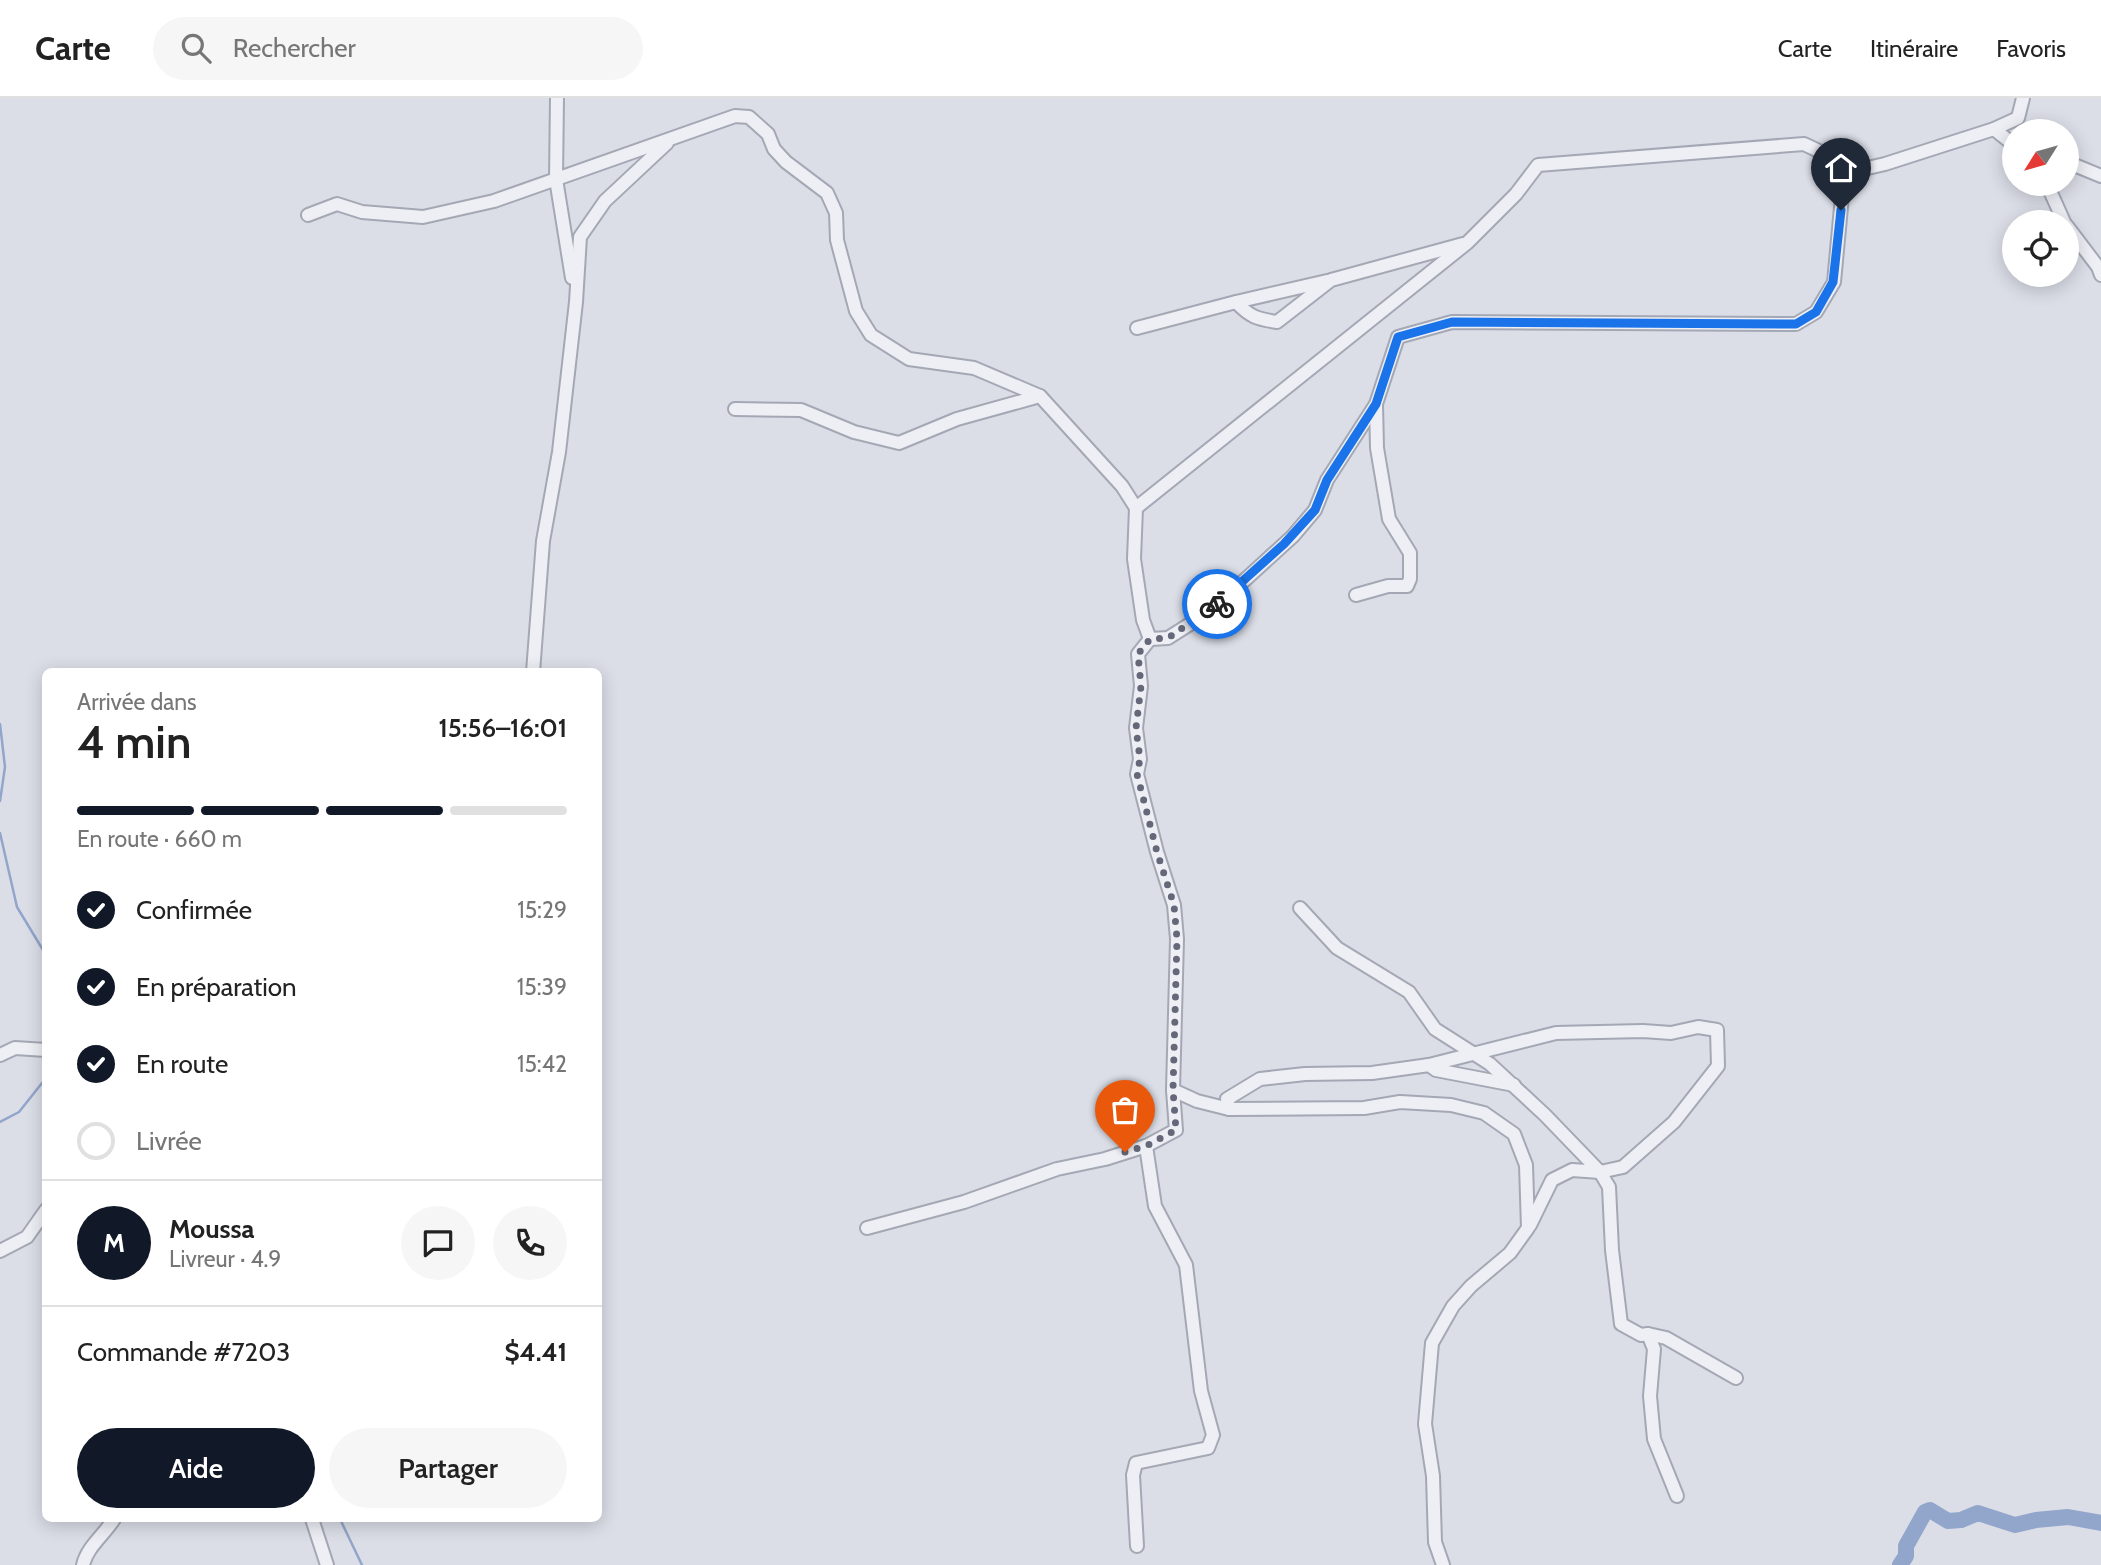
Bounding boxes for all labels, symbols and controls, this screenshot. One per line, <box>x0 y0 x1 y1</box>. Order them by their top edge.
search box <box>153 17 643 80</box>
text: Carte <box>35 28 111 68</box>
icon: search <box>177 29 215 67</box>
text: Rechercher <box>233 32 356 64</box>
text: Carte <box>1778 34 1832 63</box>
text: Itinéraire <box>1870 34 1958 63</box>
text: Favoris <box>1996 34 2066 63</box>
north arrow <box>2002 119 2079 196</box>
map controls <box>2002 119 2079 287</box>
pin <box>1811 138 1871 210</box>
icon: home <box>1822 149 1860 187</box>
button: locate <box>2002 210 2079 287</box>
courier <box>1182 569 1252 639</box>
icon: bike <box>1198 585 1236 623</box>
text: Arrivée dans <box>77 688 197 716</box>
text: 15:56–16:01 <box>439 712 567 744</box>
text: 4 min <box>77 714 191 770</box>
text: En route · 660 m <box>77 825 242 853</box>
icon: check <box>77 891 115 929</box>
text: Confirmée <box>136 894 252 926</box>
text: 15:29 <box>517 896 567 924</box>
icon: check <box>77 968 115 1006</box>
text: En préparation <box>136 971 297 1003</box>
text: 15:39 <box>517 973 567 1001</box>
icon: check <box>77 1045 115 1083</box>
text: En route <box>136 1048 228 1080</box>
text: 15:42 <box>517 1050 567 1078</box>
pin <box>1095 1080 1155 1152</box>
icon: bag <box>1106 1091 1144 1129</box>
text: Livrée <box>136 1125 202 1157</box>
button: chat <box>401 1206 475 1280</box>
button: phone <box>493 1206 567 1280</box>
text: Moussa <box>169 1213 254 1245</box>
text: M <box>103 1227 125 1259</box>
text: Livreur · 4.9 <box>169 1245 281 1273</box>
text: Commande #7203 <box>77 1336 290 1368</box>
text: $4.41 <box>504 1336 567 1368</box>
button: Aide <box>77 1428 315 1508</box>
button: Partager <box>329 1428 567 1508</box>

